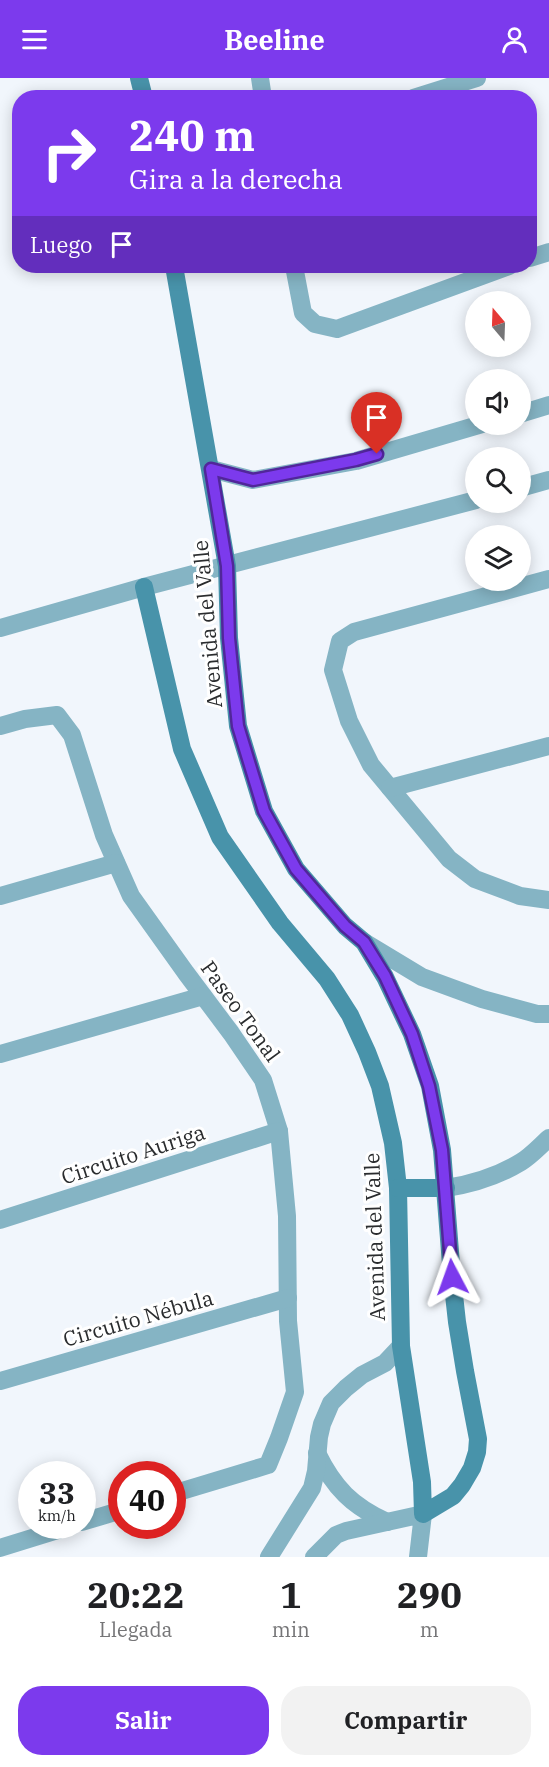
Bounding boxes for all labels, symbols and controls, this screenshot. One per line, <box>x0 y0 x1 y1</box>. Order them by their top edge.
text: Beeline <box>224 22 325 57</box>
icon: menu <box>18 23 51 56</box>
icon: person <box>498 23 531 56</box>
text: 240 m <box>129 108 255 163</box>
icon: right <box>30 114 108 192</box>
text: Gira a la derecha <box>129 161 343 196</box>
icon: arrive <box>105 228 138 261</box>
text: Luego <box>30 230 93 259</box>
north arrow <box>465 291 531 357</box>
map controls <box>465 291 531 591</box>
button: sound <box>465 369 531 435</box>
pin <box>351 392 402 454</box>
icon: arrive <box>360 401 393 434</box>
button: search <box>465 447 531 513</box>
button: layers <box>465 525 531 591</box>
street label: Avenida del Valle <box>186 539 228 709</box>
street label: Paseo Tonal <box>195 955 287 1067</box>
street label: Circuito Auriga <box>57 1118 209 1190</box>
street label: Avenida del Valle <box>357 1152 391 1322</box>
position arrow <box>420 1245 484 1309</box>
street label: Circuito Nébula <box>60 1283 216 1353</box>
speed limit sign: 40 <box>108 1461 186 1539</box>
text: 33 <box>39 1473 75 1512</box>
text: km/h <box>38 1506 76 1525</box>
text: 20:22 <box>87 1571 184 1618</box>
text: 1 <box>280 1571 302 1618</box>
text: 290 <box>397 1571 462 1618</box>
text: Llegada <box>99 1616 173 1643</box>
text: min <box>272 1616 310 1643</box>
text: m <box>420 1616 439 1643</box>
button: Salir <box>18 1686 269 1755</box>
button: Compartir <box>281 1686 531 1755</box>

